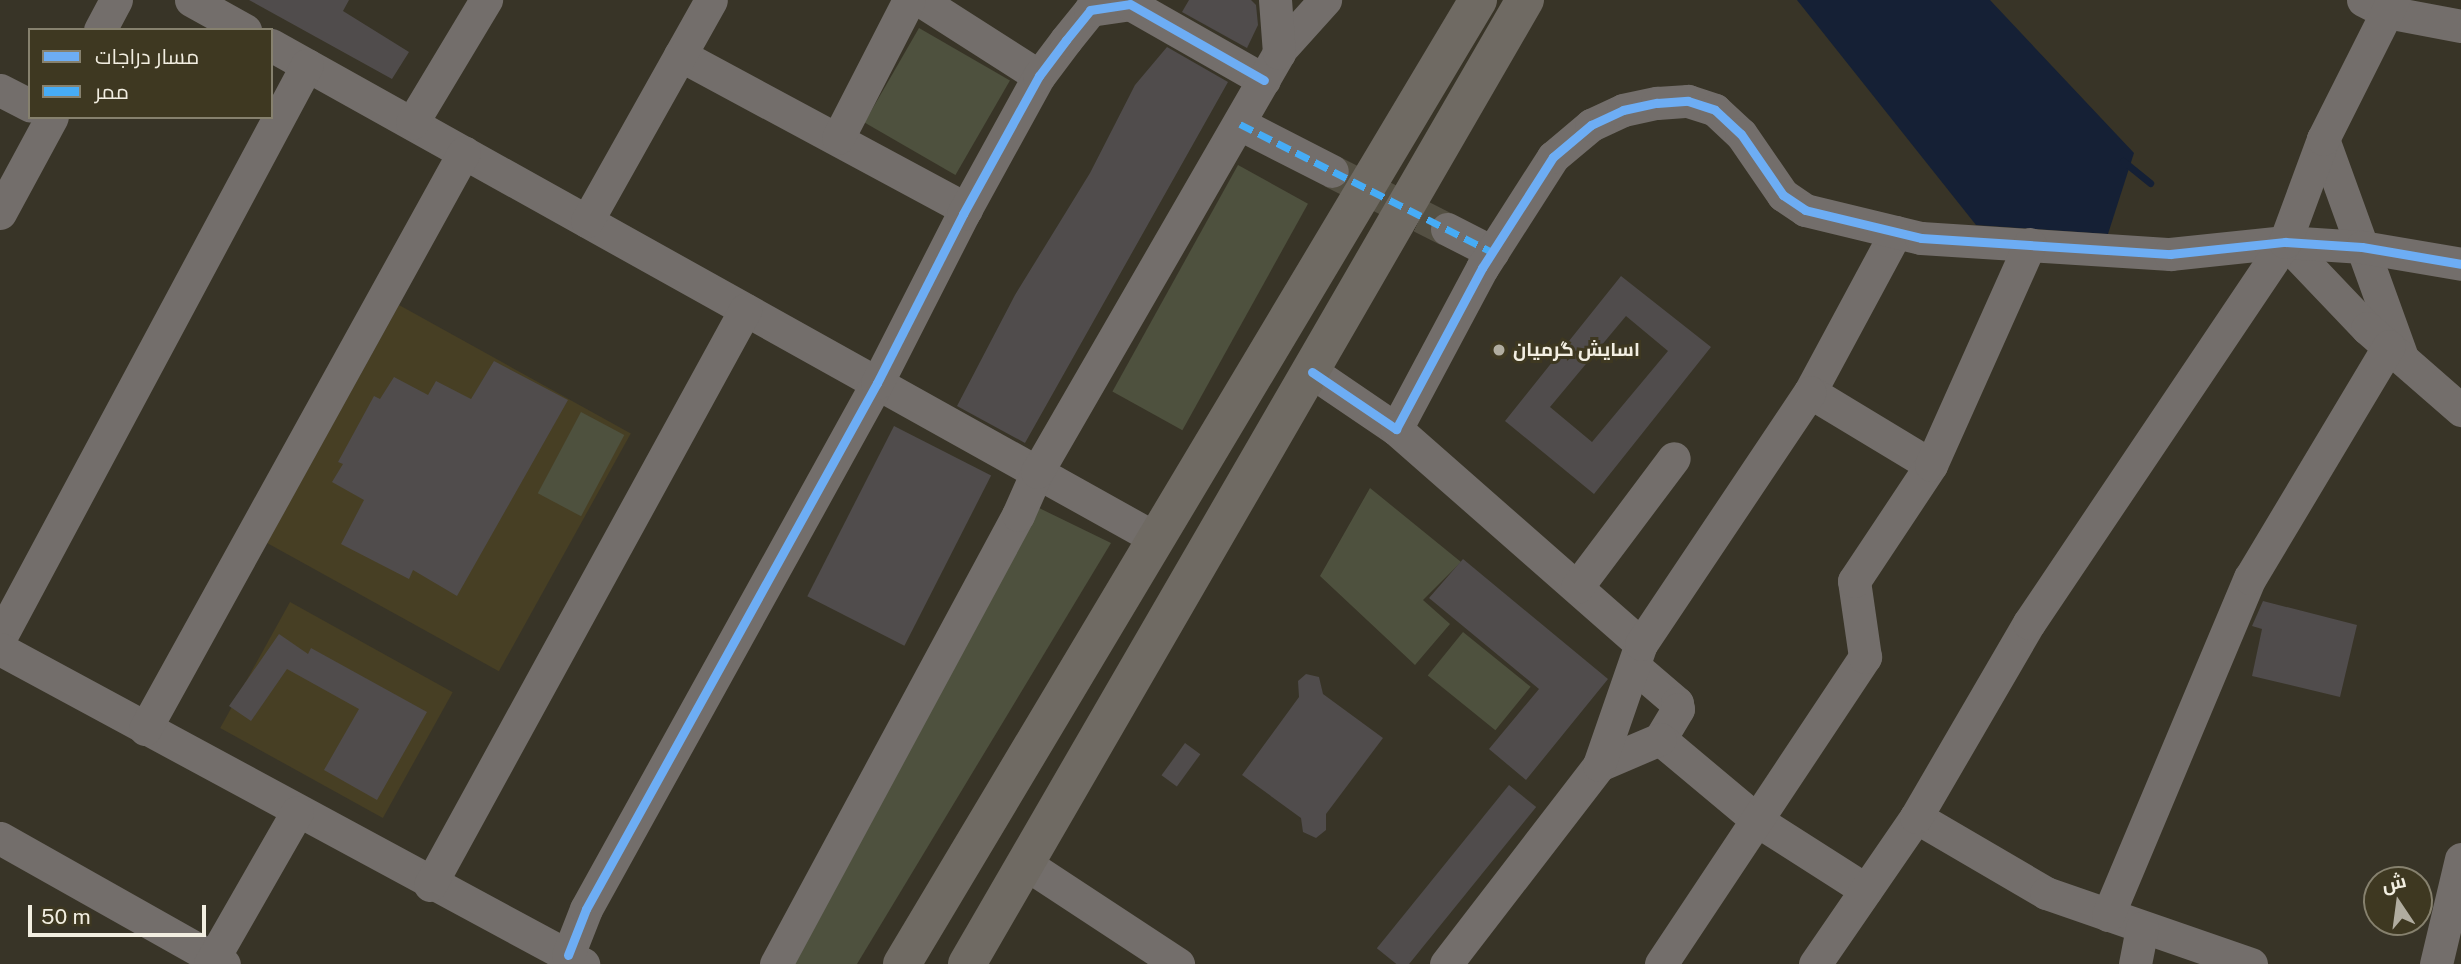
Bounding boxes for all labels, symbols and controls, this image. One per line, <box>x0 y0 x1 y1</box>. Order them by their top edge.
legend <box>28 28 273 119</box>
text: مسار دراجات <box>95 44 199 69</box>
text: ممر <box>95 79 129 104</box>
place label: اسايش گرميان <box>1513 339 1640 361</box>
marker: اسايش گرميان <box>1491 342 1507 358</box>
north arrow <box>2363 866 2433 936</box>
text: ش <box>2379 869 2408 896</box>
scale bar <box>32 890 210 934</box>
text: 50 m <box>41 904 91 929</box>

